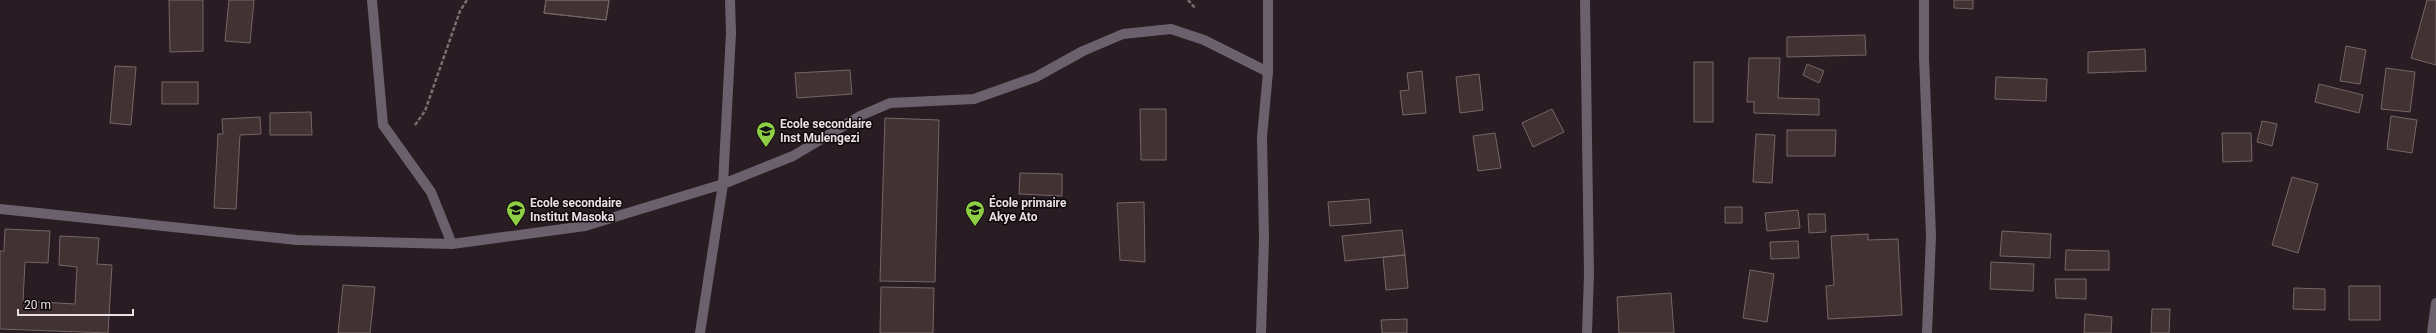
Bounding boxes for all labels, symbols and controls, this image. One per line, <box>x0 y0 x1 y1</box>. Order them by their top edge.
place label: Ecole secondaire Inst Mulengezi <box>780 117 872 145</box>
school or university icon: Ecole secondaire Inst Mulengezi <box>755 120 777 148</box>
place label: École primaire Akye Ato <box>989 195 1067 224</box>
place label: Ecole secondaire Institut Masoka <box>530 196 622 224</box>
school or university icon: Ecole secondaire Institut Masoka <box>505 199 527 227</box>
school or university icon: École primaire Akye Ato <box>964 199 986 227</box>
scale bar <box>18 291 133 317</box>
text: 20 m <box>24 298 51 312</box>

